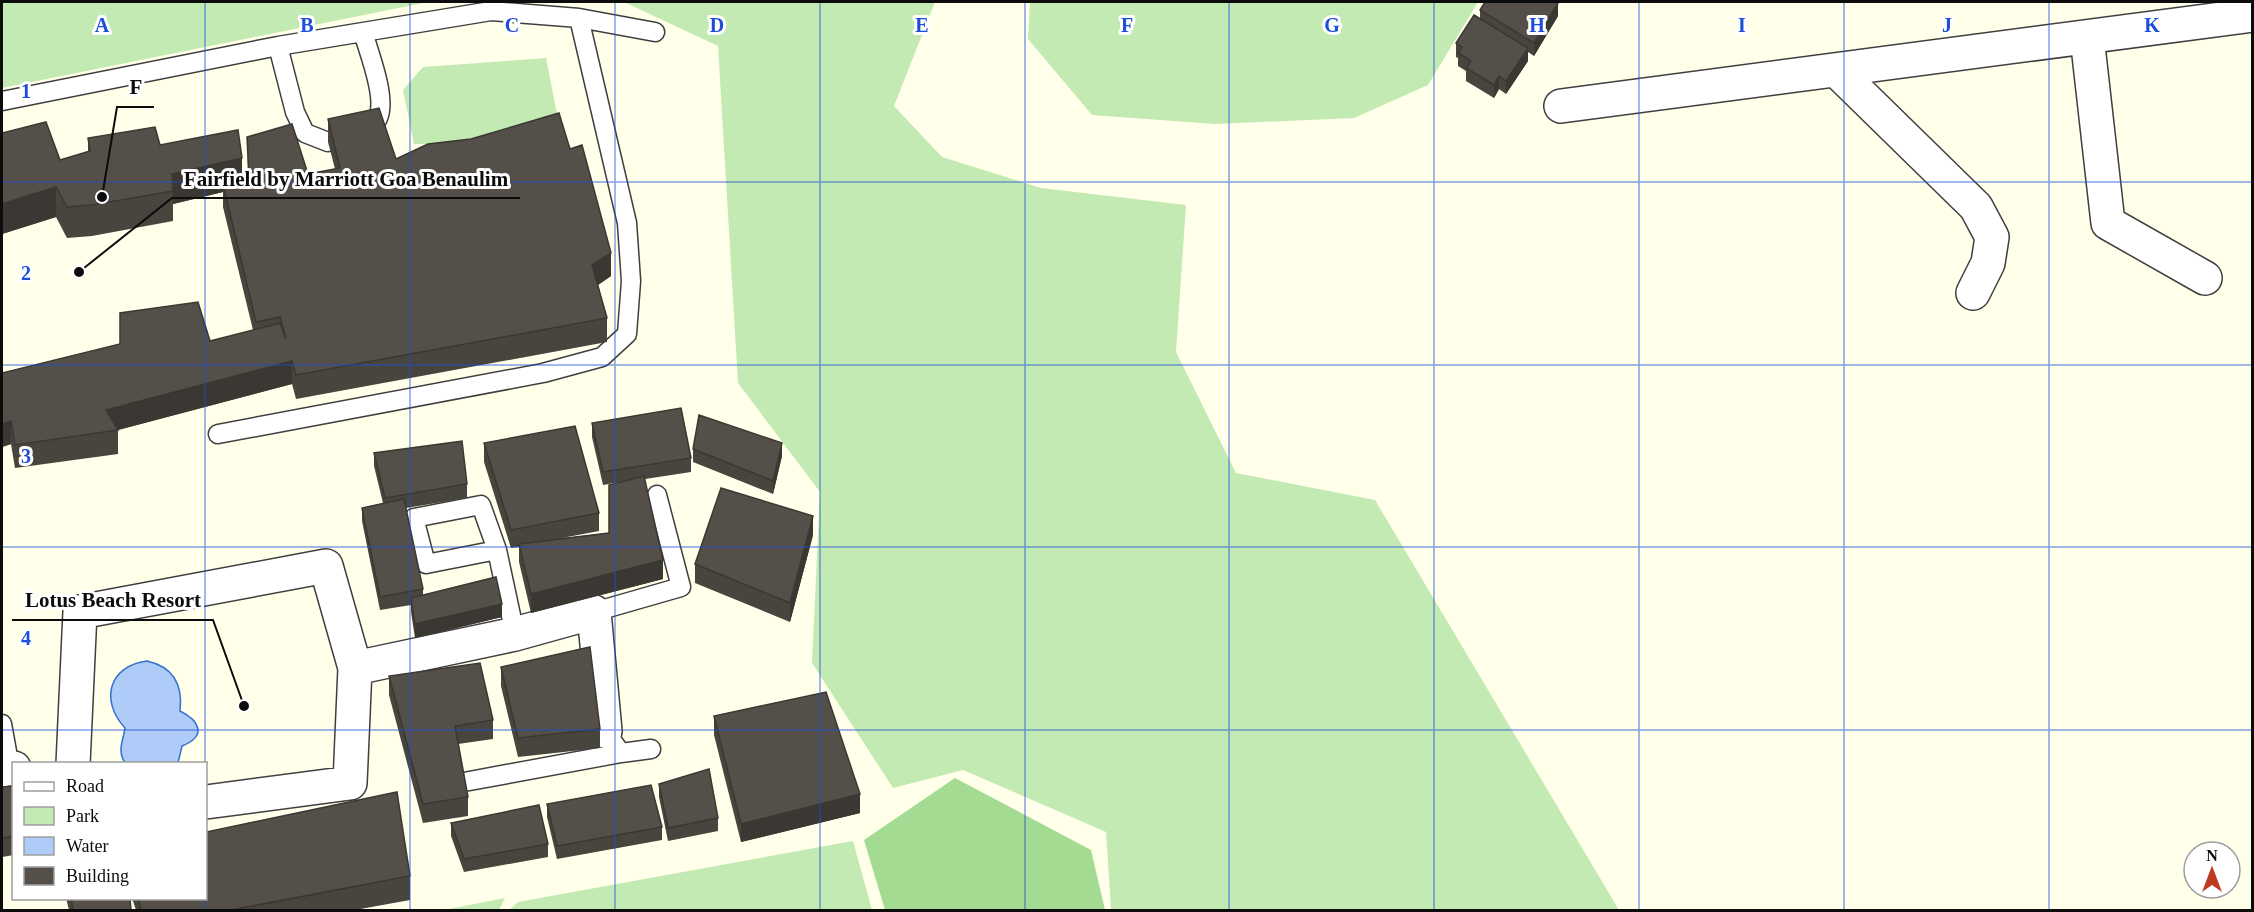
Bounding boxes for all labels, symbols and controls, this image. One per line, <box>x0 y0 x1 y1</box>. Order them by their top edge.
text: A <box>95 14 110 36</box>
text: B <box>300 14 314 36</box>
text: C <box>505 14 519 36</box>
text: D <box>710 14 724 36</box>
text: E <box>915 14 929 36</box>
text: F <box>1121 14 1133 36</box>
text: G <box>1324 14 1340 36</box>
text: H <box>1529 14 1545 36</box>
text: I <box>1738 14 1746 36</box>
text: J <box>1942 14 1952 36</box>
text: K <box>2144 14 2160 36</box>
callout: F <box>117 68 154 107</box>
text: F <box>130 75 142 99</box>
text: 1 <box>21 80 31 102</box>
callout: Fairfield by Marriott Goa Benaulim <box>172 159 520 198</box>
text: Fairfield by Marriott Goa Benaulim <box>184 167 509 191</box>
text: 2 <box>21 262 31 284</box>
text: 3 <box>21 445 31 467</box>
callout: Lotus Beach Resort <box>12 581 213 620</box>
text: Lotus Beach Resort <box>25 588 201 612</box>
text: 4 <box>21 627 31 649</box>
legend <box>12 762 207 900</box>
text: Road <box>66 776 104 796</box>
text: Park <box>66 806 99 826</box>
text: Water <box>66 836 109 856</box>
north arrow <box>2182 840 2242 900</box>
text: N <box>2206 847 2218 864</box>
text: Building <box>66 866 129 886</box>

